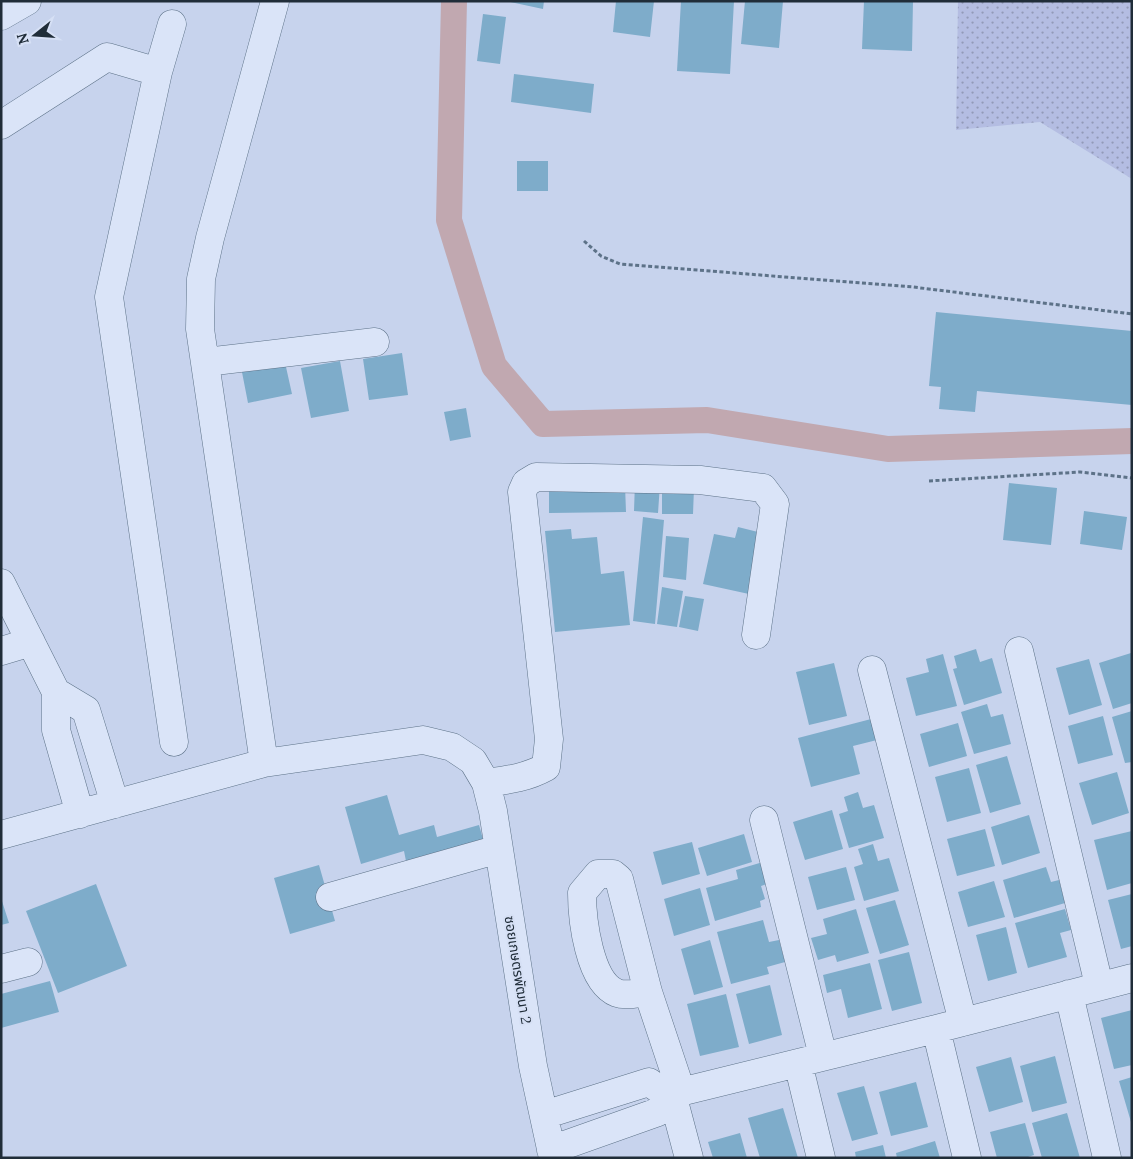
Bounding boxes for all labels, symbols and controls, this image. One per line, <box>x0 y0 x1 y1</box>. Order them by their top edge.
north arrow <box>10 10 60 60</box>
text: N <box>12 31 33 47</box>
street label: ซอยเกษตรพัฒนา 2 <box>501 915 535 1025</box>

